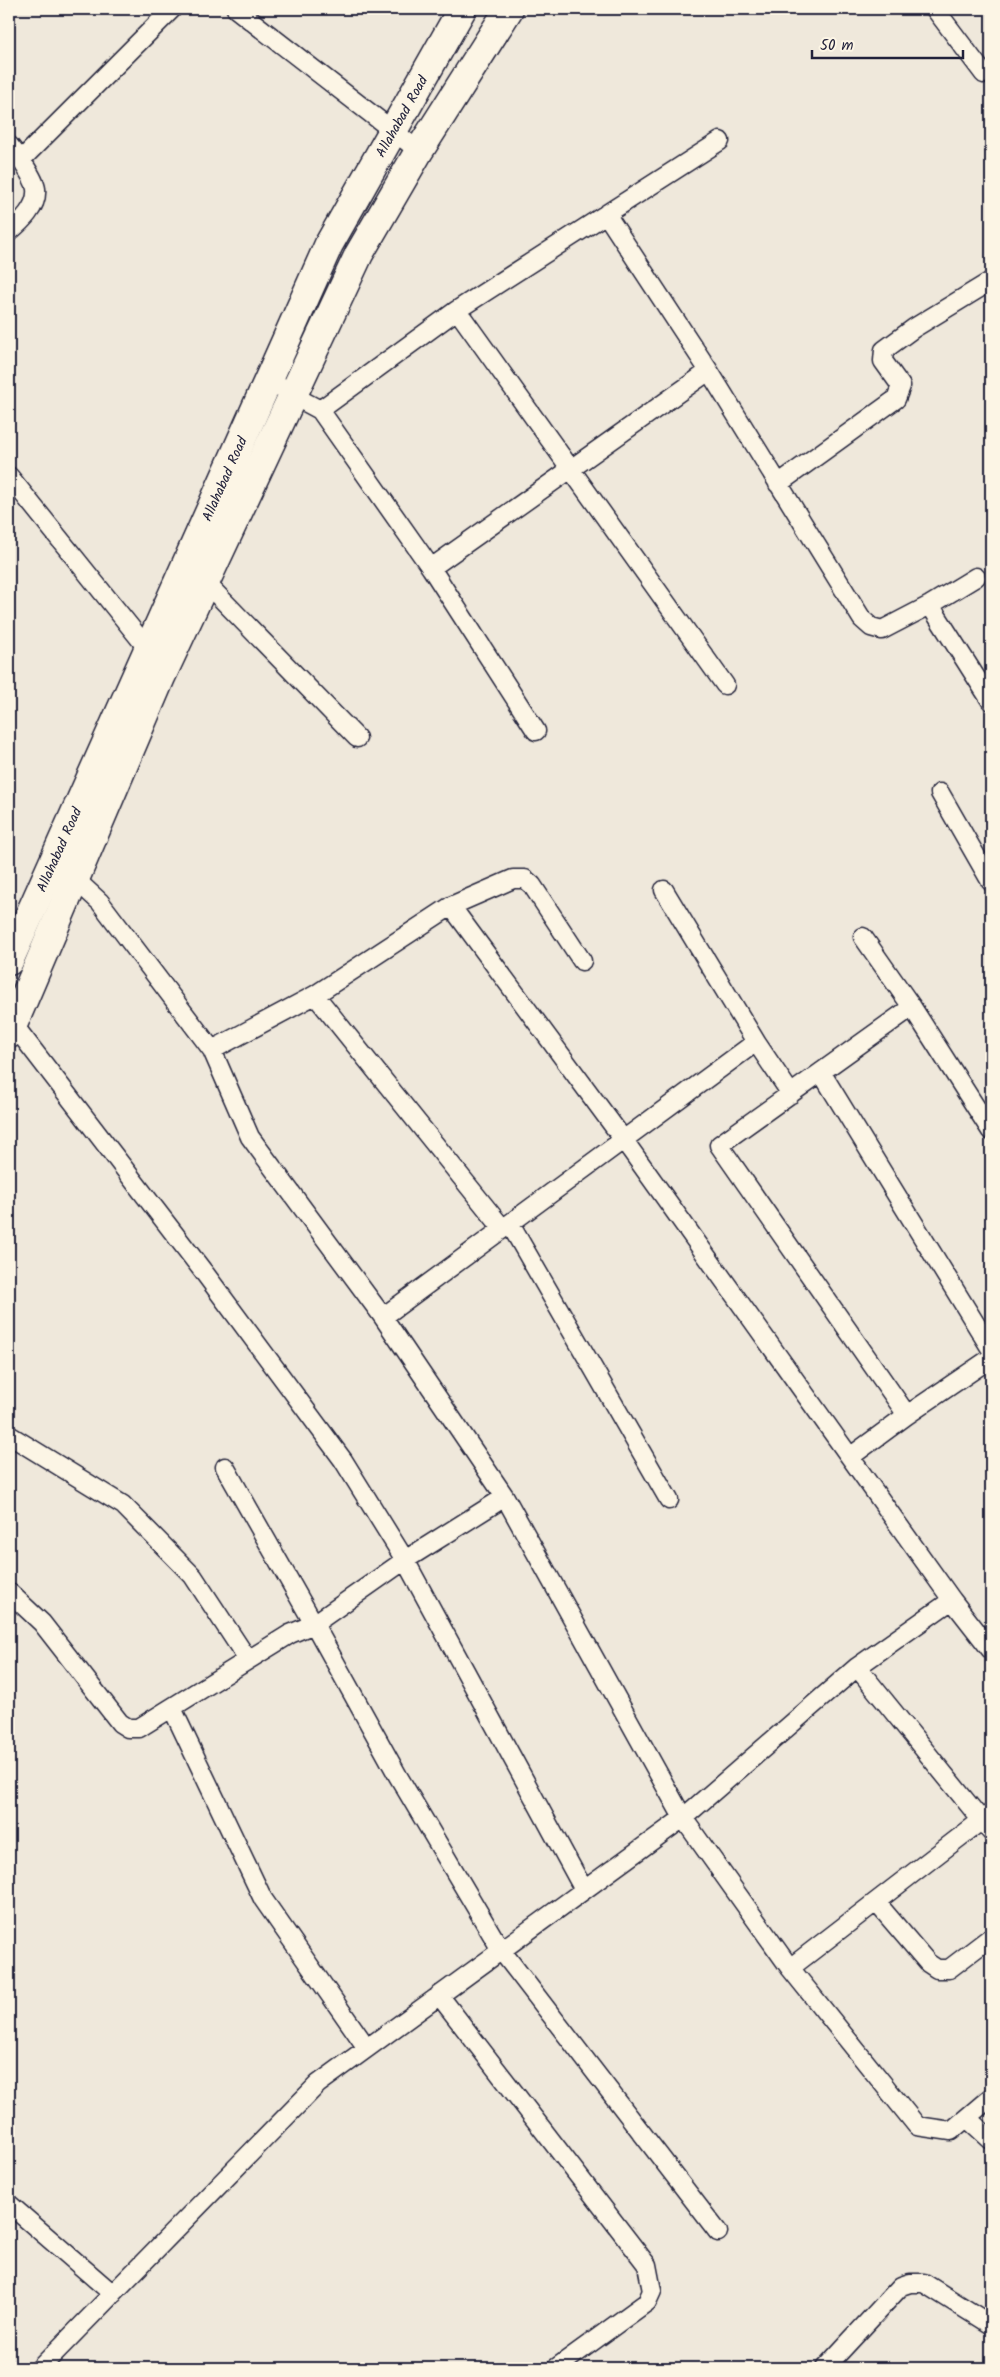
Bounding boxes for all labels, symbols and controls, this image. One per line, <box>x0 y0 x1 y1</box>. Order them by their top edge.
scale bar <box>812 28 964 60</box>
text: 50 m <box>820 34 854 58</box>
street label: Allahabad Road <box>370 71 435 162</box>
street label: Allahabad Road <box>197 432 254 525</box>
street label: Allahabad Road <box>31 803 89 896</box>

